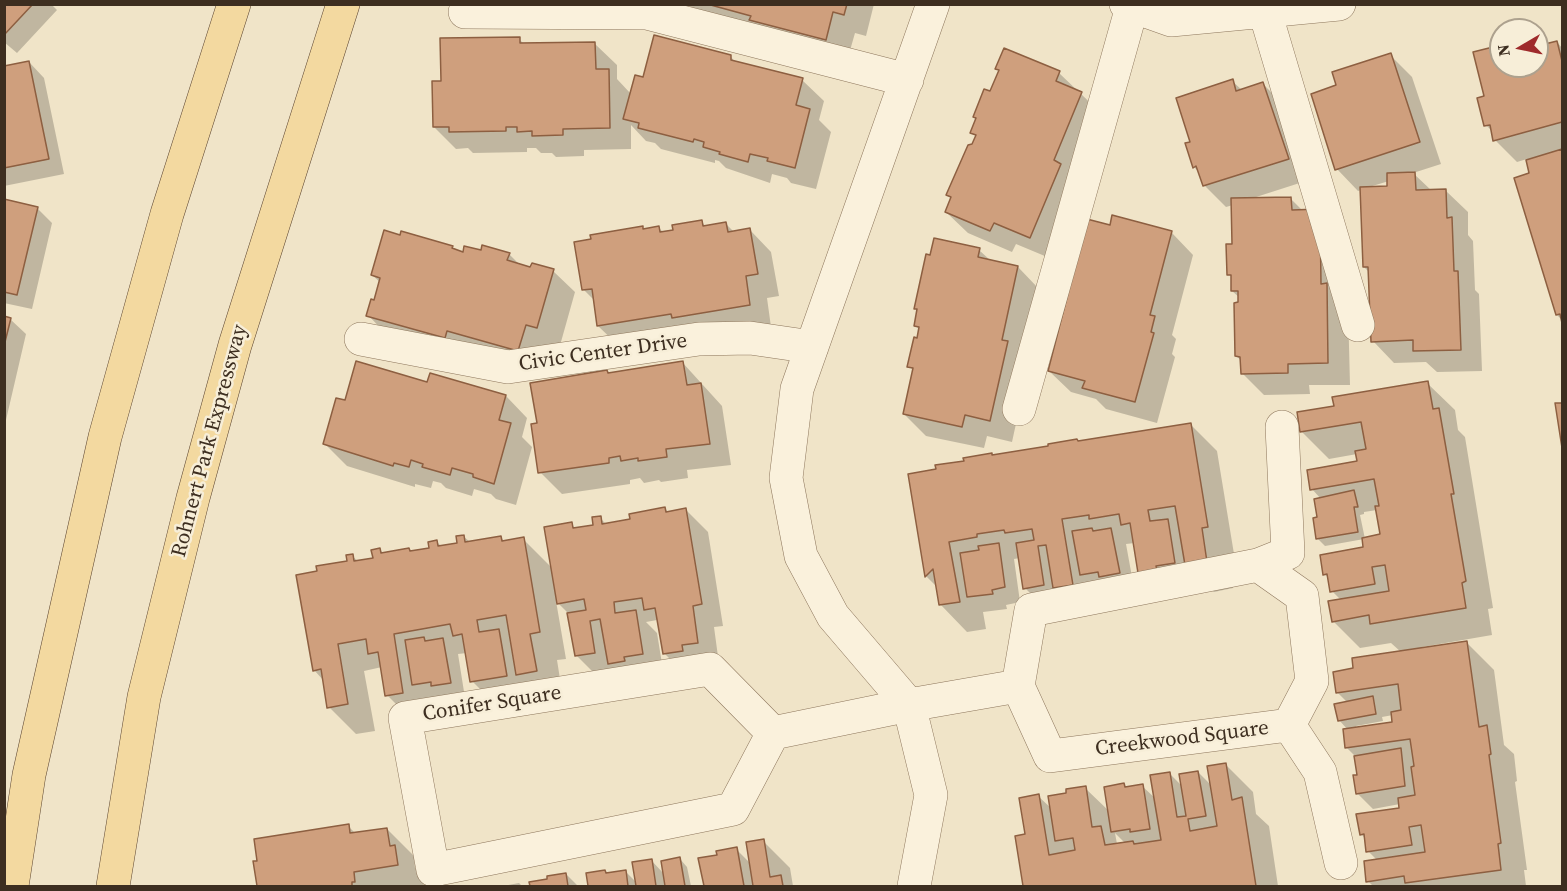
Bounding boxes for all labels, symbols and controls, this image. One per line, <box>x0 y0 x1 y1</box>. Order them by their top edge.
north arrow <box>1489 18 1549 78</box>
text: N <box>1491 43 1515 58</box>
street label: Rohnert Park Expressway <box>167 322 253 560</box>
street label: Civic Center Drive <box>517 329 689 377</box>
street label: Conifer Square <box>421 681 563 727</box>
street label: Creekwood Square <box>1094 716 1270 762</box>

